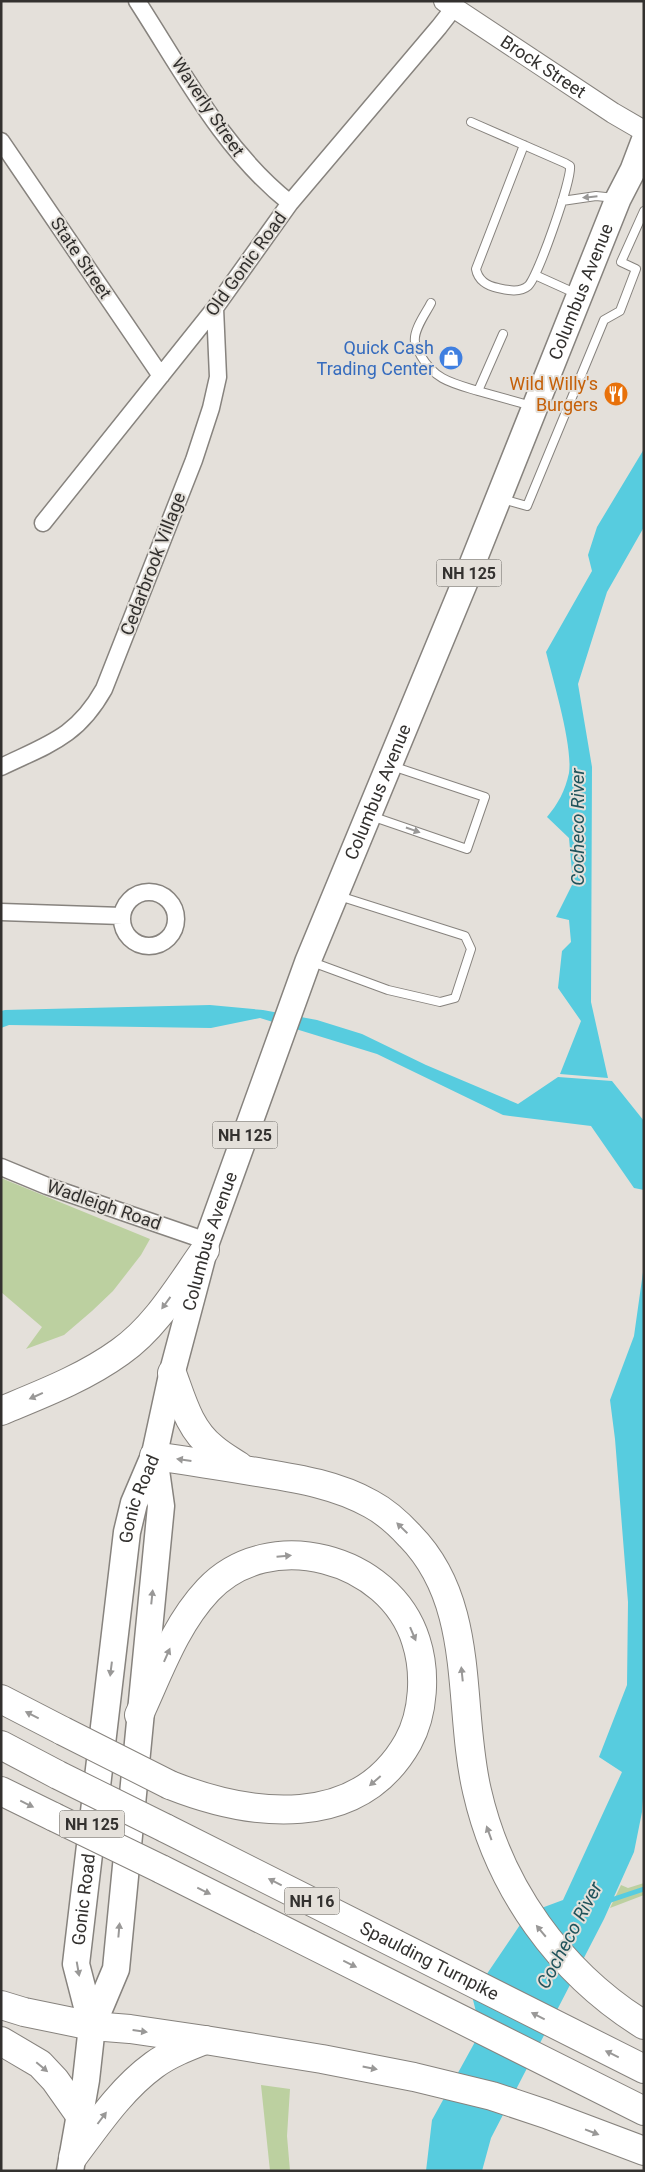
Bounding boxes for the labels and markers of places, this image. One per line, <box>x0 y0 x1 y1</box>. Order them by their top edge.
place label: Quick Cash Trading Center <box>317 337 434 379</box>
shop icon: Quick Cash Trading Center <box>438 345 464 371</box>
place label: Wild Willy's Burgers <box>509 373 598 415</box>
restaurant icon: Wild Willy's Burgers <box>603 381 629 407</box>

